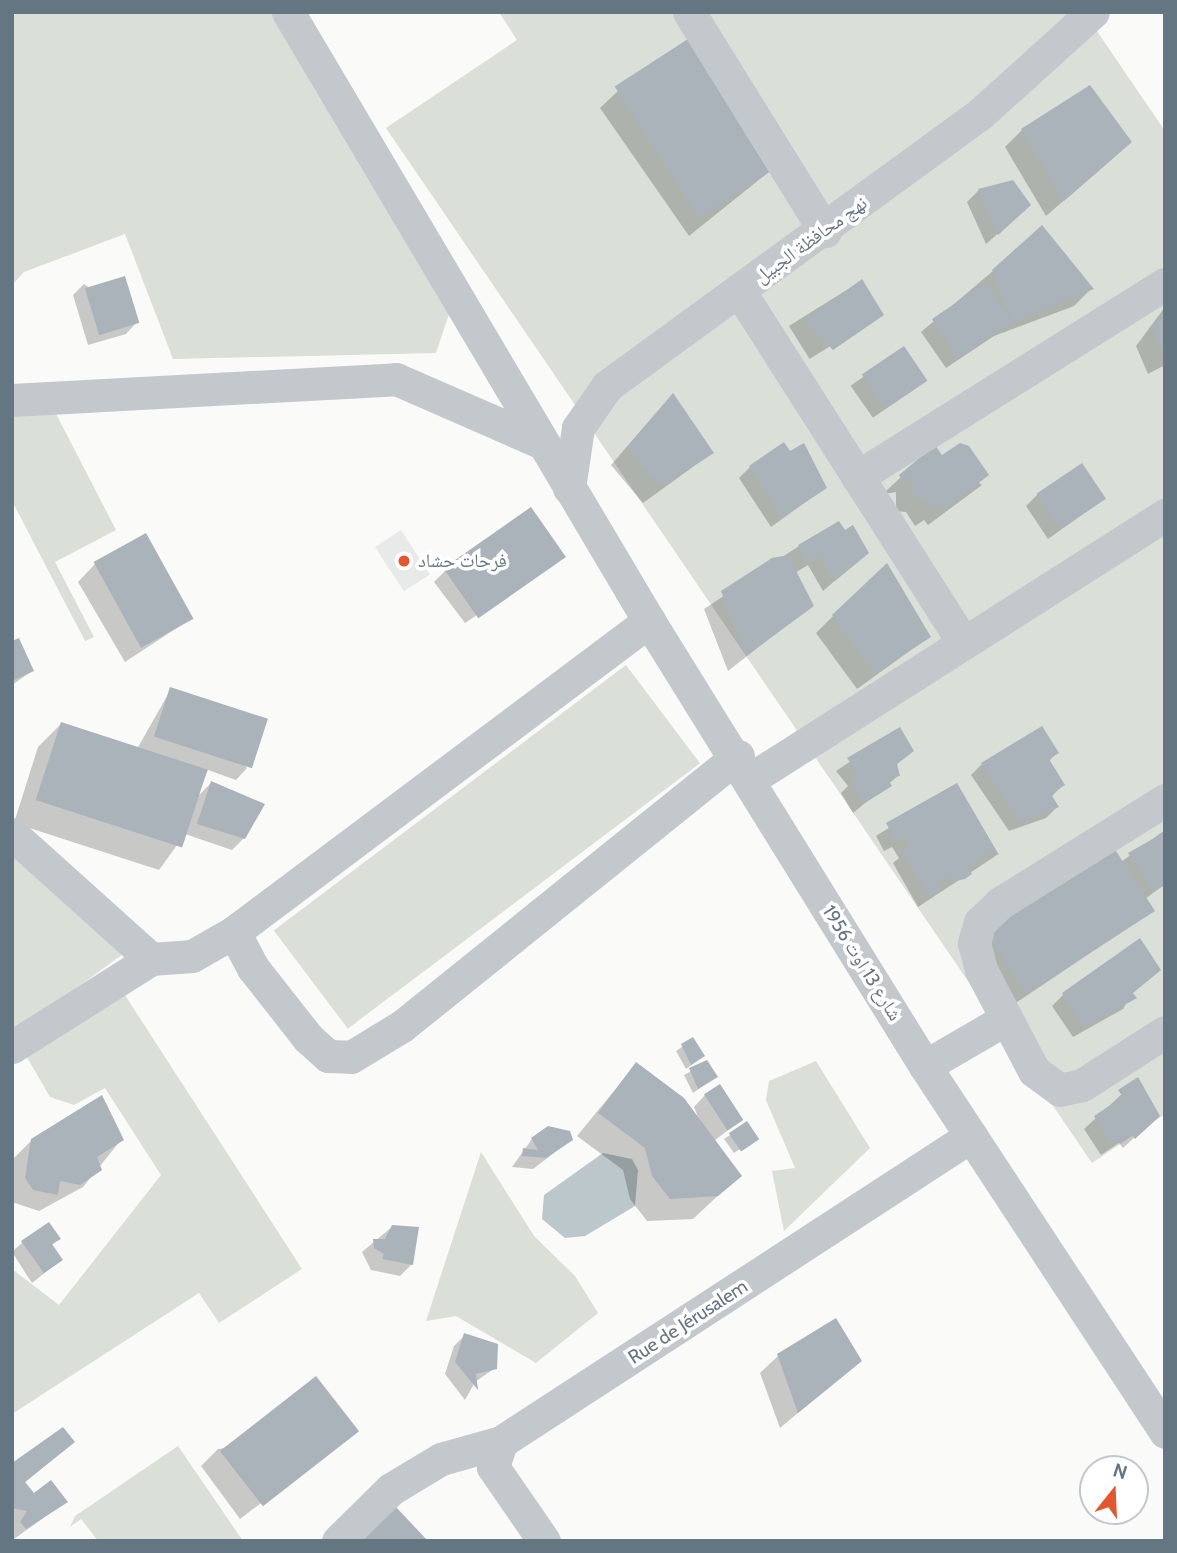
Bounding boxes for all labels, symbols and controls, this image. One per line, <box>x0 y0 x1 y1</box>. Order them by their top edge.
street label: نهج محافظة الجبيل <box>750 192 872 288</box>
place label: فرحات حشاد <box>418 550 507 572</box>
marker: فرحات حشاد <box>396 553 412 569</box>
street label: شارع 13 اوت 1956 <box>817 901 907 1025</box>
street label: Rue de Jérusalem <box>624 1275 752 1369</box>
north arrow <box>1079 1455 1149 1525</box>
text: N <box>1110 1458 1130 1484</box>

